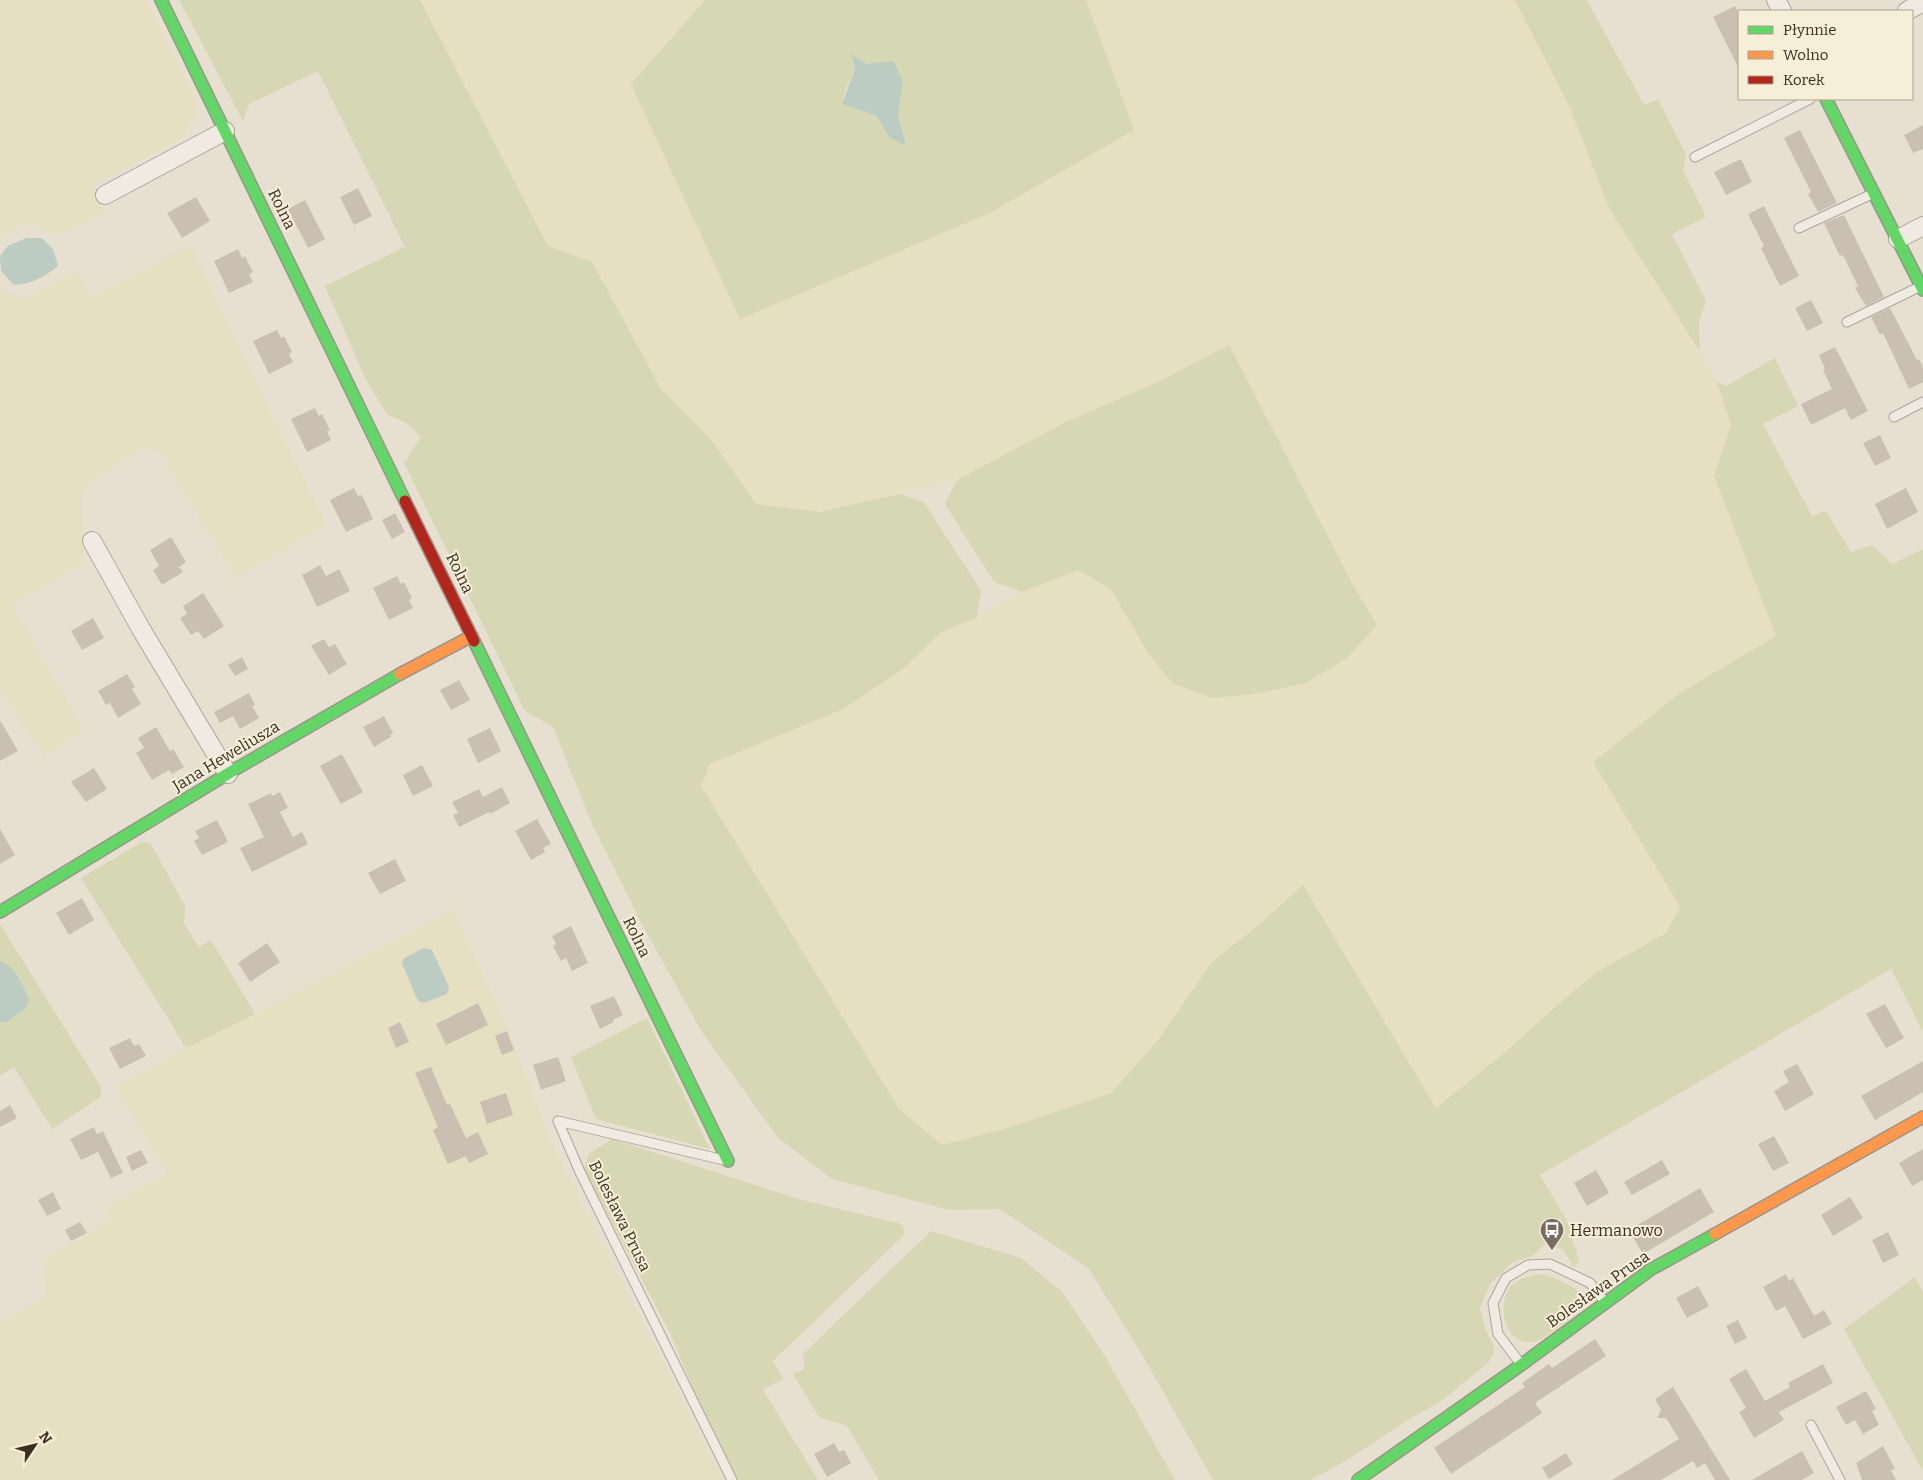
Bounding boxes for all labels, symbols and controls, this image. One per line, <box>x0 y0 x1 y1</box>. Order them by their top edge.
legend <box>1738 10 1913 100</box>
text: Płynnie <box>1783 21 1837 39</box>
text: Wolno <box>1783 46 1828 64</box>
text: Korek <box>1783 71 1825 89</box>
street label: Rolna <box>264 186 300 233</box>
street label: Rolna <box>442 550 478 597</box>
street label: Jana Heweliusza <box>168 716 283 796</box>
street label: Rolna <box>619 914 655 961</box>
street label: Bolesława Prusa <box>585 1157 655 1275</box>
bus stop icon: Hermanowo <box>1539 1217 1565 1251</box>
place label: Hermanowo <box>1570 1221 1663 1240</box>
street label: Bolesława Prusa <box>1543 1246 1653 1332</box>
north arrow <box>10 1420 60 1470</box>
text: N <box>35 1429 55 1447</box>

